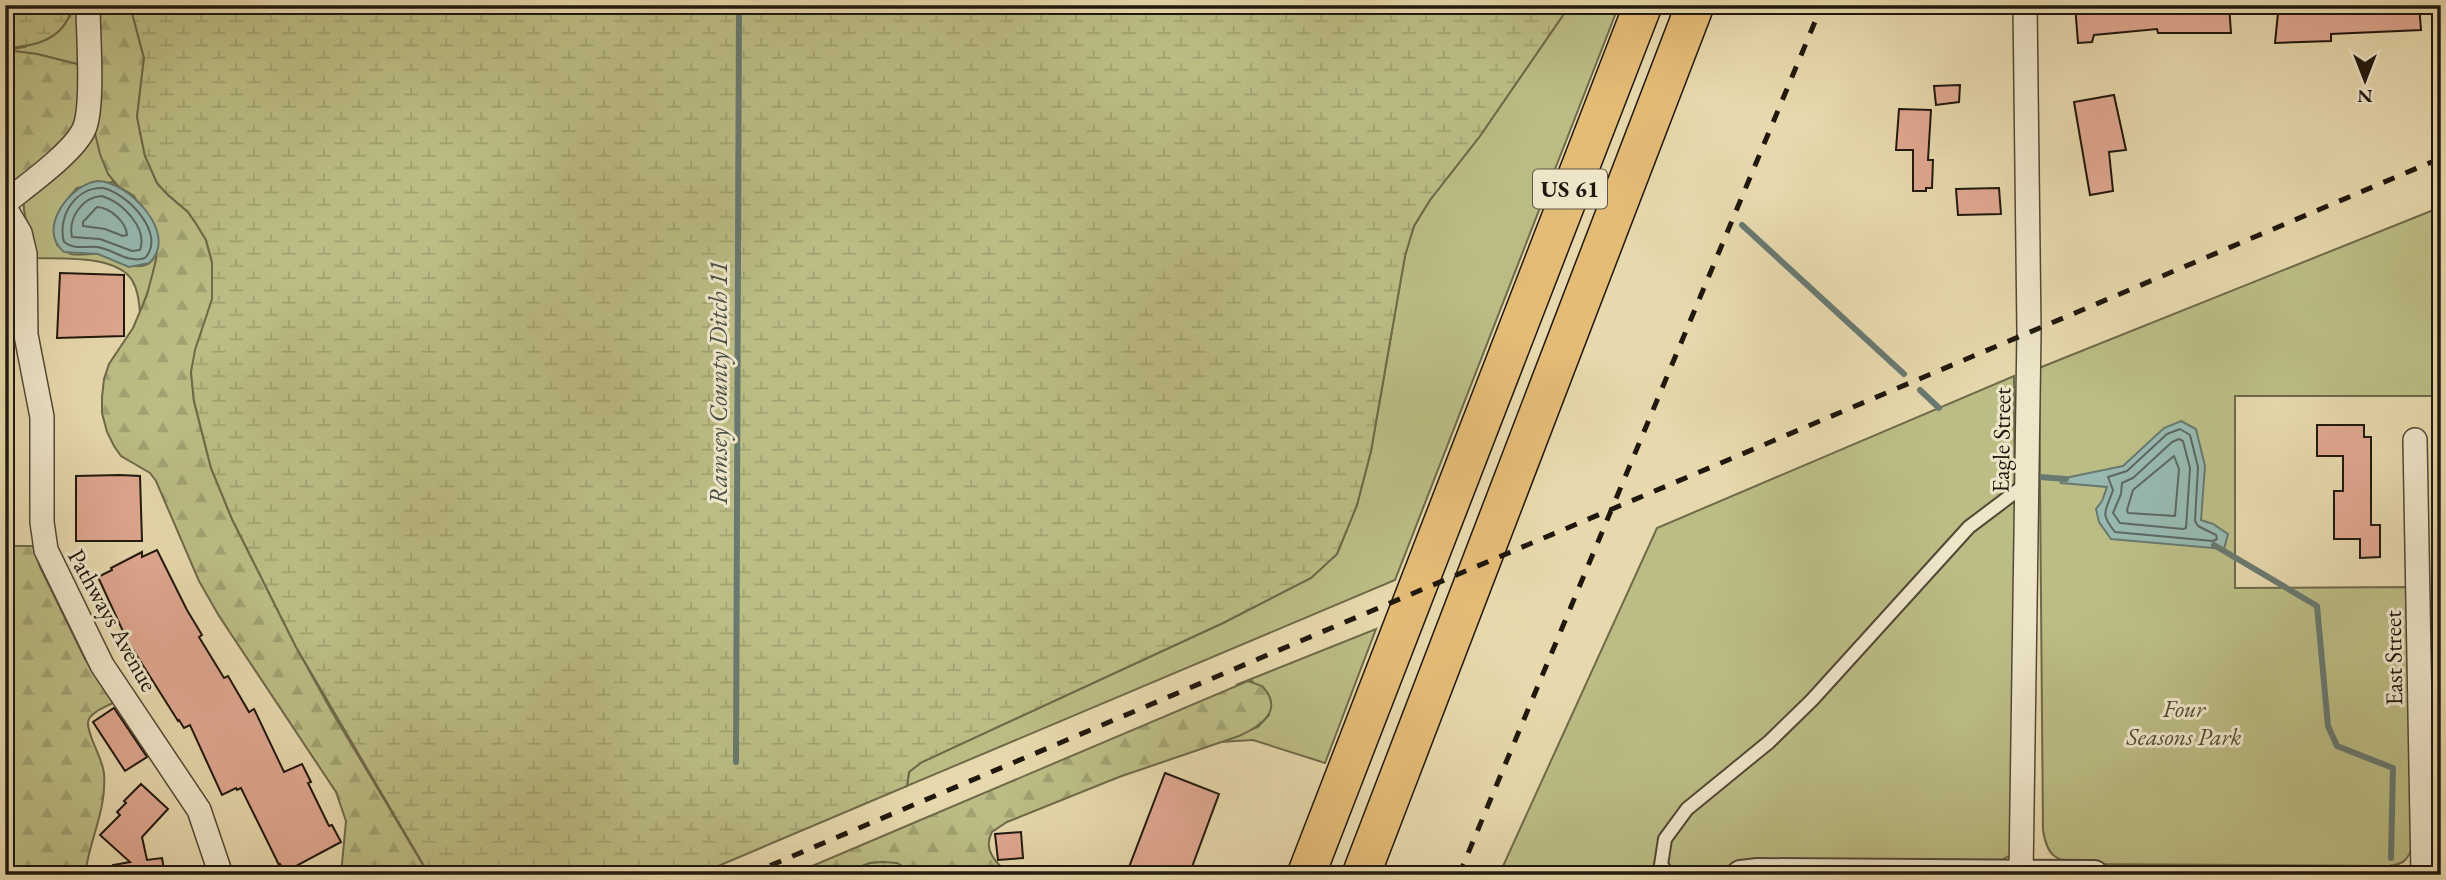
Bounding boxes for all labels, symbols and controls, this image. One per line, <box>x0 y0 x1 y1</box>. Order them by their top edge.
north arrow <box>2330 46 2400 116</box>
text: N <box>2357 84 2373 109</box>
road number: US 61 <box>1533 170 1607 208</box>
water label: Ramsey County Ditch 11 <box>701 261 735 505</box>
street label: Eagle Street <box>1985 386 2017 493</box>
street label: Pathways Avenue <box>61 543 165 697</box>
street label: East Street <box>2377 610 2409 706</box>
park label: Four Seasons Park <box>2126 693 2241 752</box>

